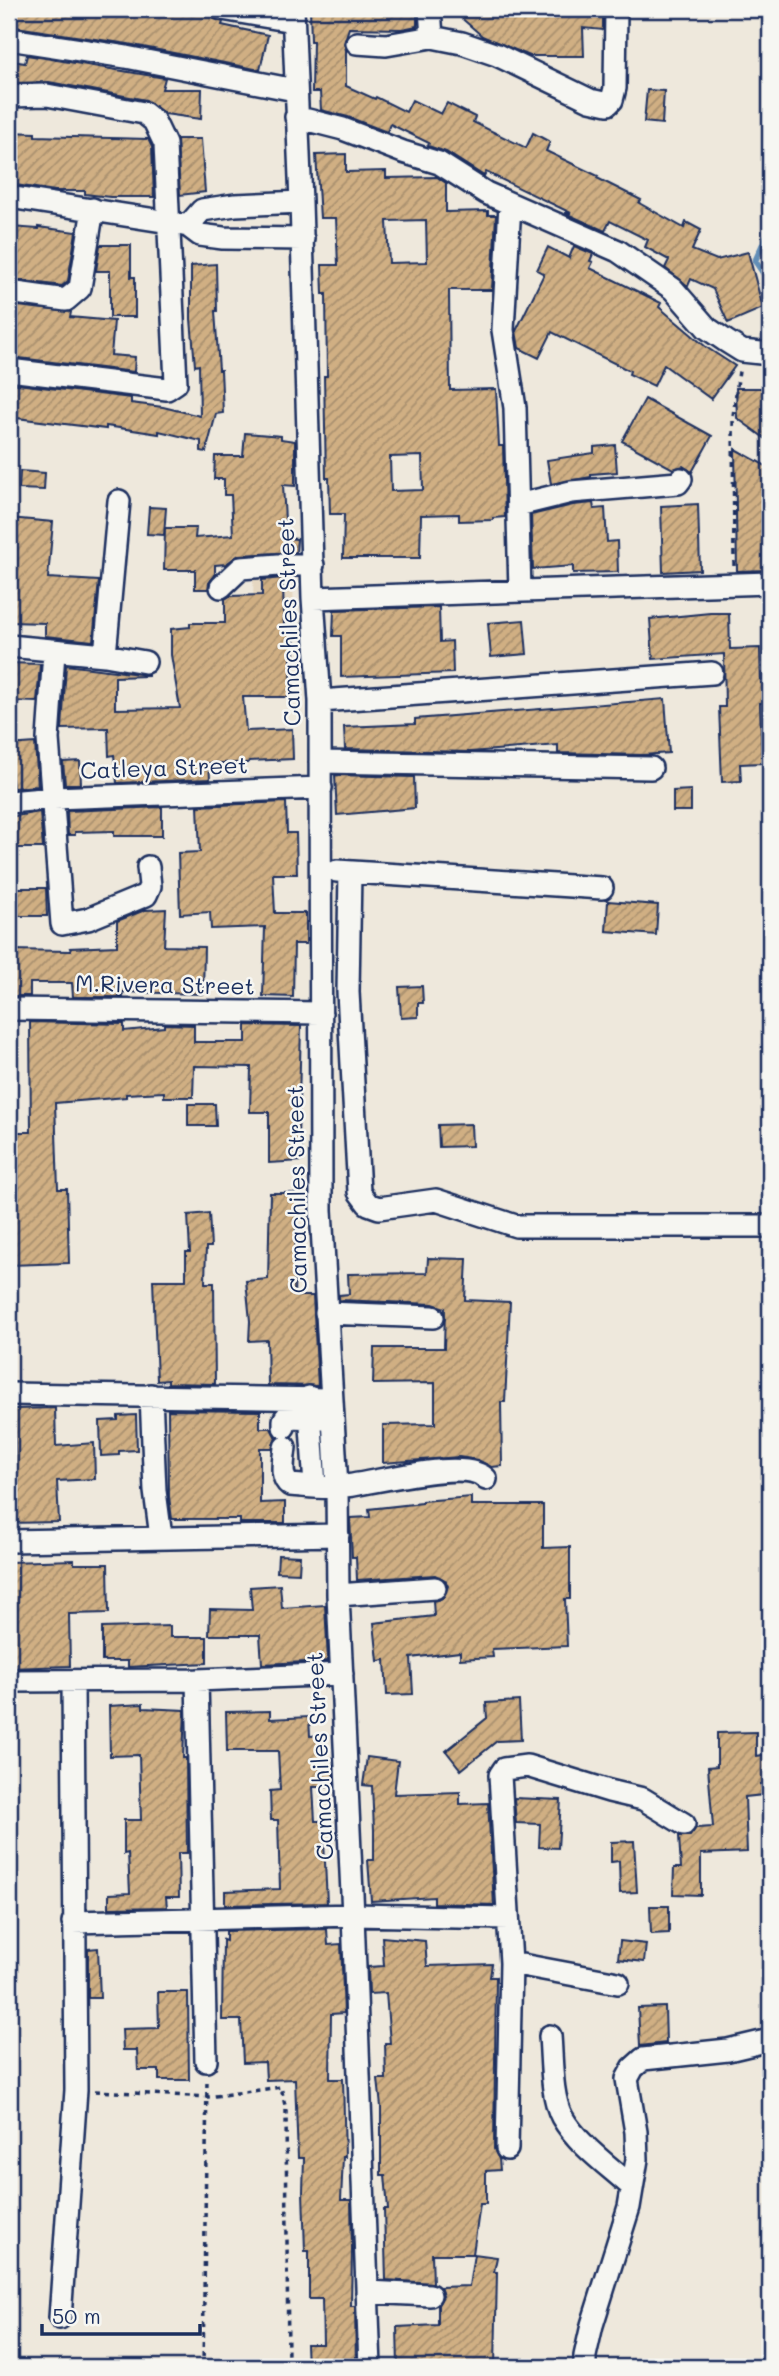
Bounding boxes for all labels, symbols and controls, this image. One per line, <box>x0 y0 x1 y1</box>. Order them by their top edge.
street label: Camachiles Street <box>269 517 307 727</box>
street label: Catleya Street <box>80 749 248 785</box>
street label: M.Rivera Street <box>75 967 255 1001</box>
street label: Camachiles Street <box>279 1084 313 1294</box>
street label: Camachiles Street <box>299 1651 339 1861</box>
scale bar <box>42 2292 200 2336</box>
text: 50 m <box>52 2302 101 2329</box>

